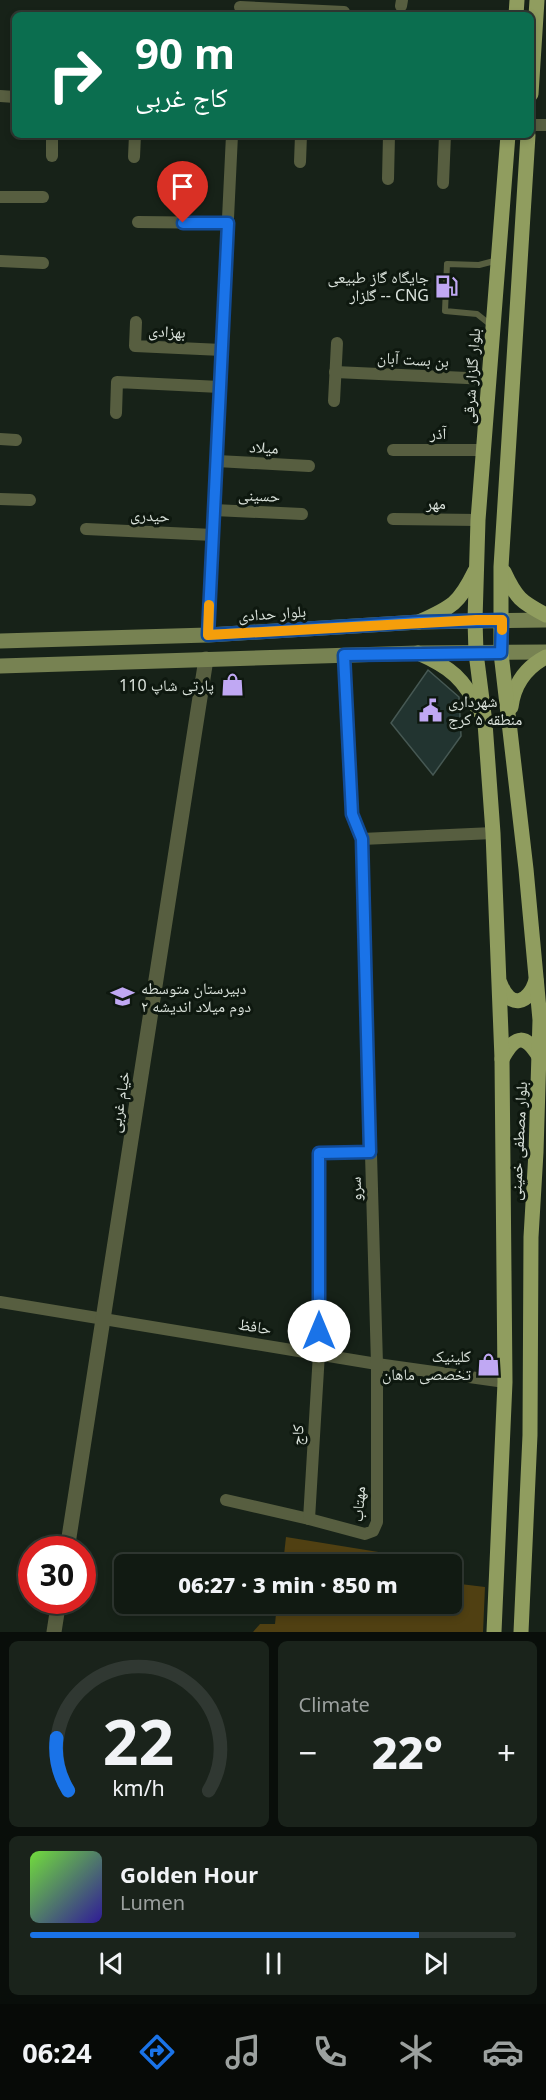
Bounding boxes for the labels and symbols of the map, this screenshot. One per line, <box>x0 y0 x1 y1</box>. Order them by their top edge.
pin <box>157 161 208 223</box>
place label: جایگاه گاز طبیعی گلزار -- CNG <box>328 266 429 306</box>
fuel station icon: جایگاه گاز طبیعی گلزار -- CNG <box>434 273 460 299</box>
street label: بهزادی <box>148 319 186 343</box>
street label: بلوار گلزار شرقی <box>457 327 485 425</box>
street label: بن بست آبان <box>377 346 449 372</box>
street label: آذر <box>429 422 447 444</box>
street label: میلاد <box>249 435 279 459</box>
street label: حسینی <box>238 483 280 507</box>
street label: مهر <box>425 492 446 514</box>
street label: حیدری <box>130 503 170 527</box>
street label: بلوار حدادی <box>237 600 307 626</box>
shop icon: پارتی شاپ 110 <box>219 672 245 698</box>
place label: پارتی شاپ 110 <box>119 674 214 696</box>
place label: شهرداری منطقه ۵ کرج <box>448 690 522 730</box>
public building icon: شهرداری منطقه ۵ کرج <box>417 697 443 723</box>
place label: دبیرستان متوسطه دوم میلاد اندیشه ۲ <box>141 977 251 1017</box>
school or university icon: دبیرستان متوسطه دوم میلاد اندیشه ۲ <box>110 984 136 1010</box>
street label: خیام غربی <box>103 1070 135 1134</box>
street label: بلوار مصطفی خمینی <box>504 1081 532 1201</box>
street label: سرو <box>344 1176 366 1202</box>
position arrow <box>287 1299 351 1363</box>
street label: حافظ <box>237 1313 273 1339</box>
place label: کلینیک تخصصی ماهان <box>382 1345 471 1385</box>
shop icon: کلینیک تخصصی ماهان <box>476 1352 502 1378</box>
street label: کاج <box>285 1424 309 1446</box>
street label: مهتاب <box>346 1485 370 1523</box>
speed limit sign: 30 <box>18 1536 96 1614</box>

